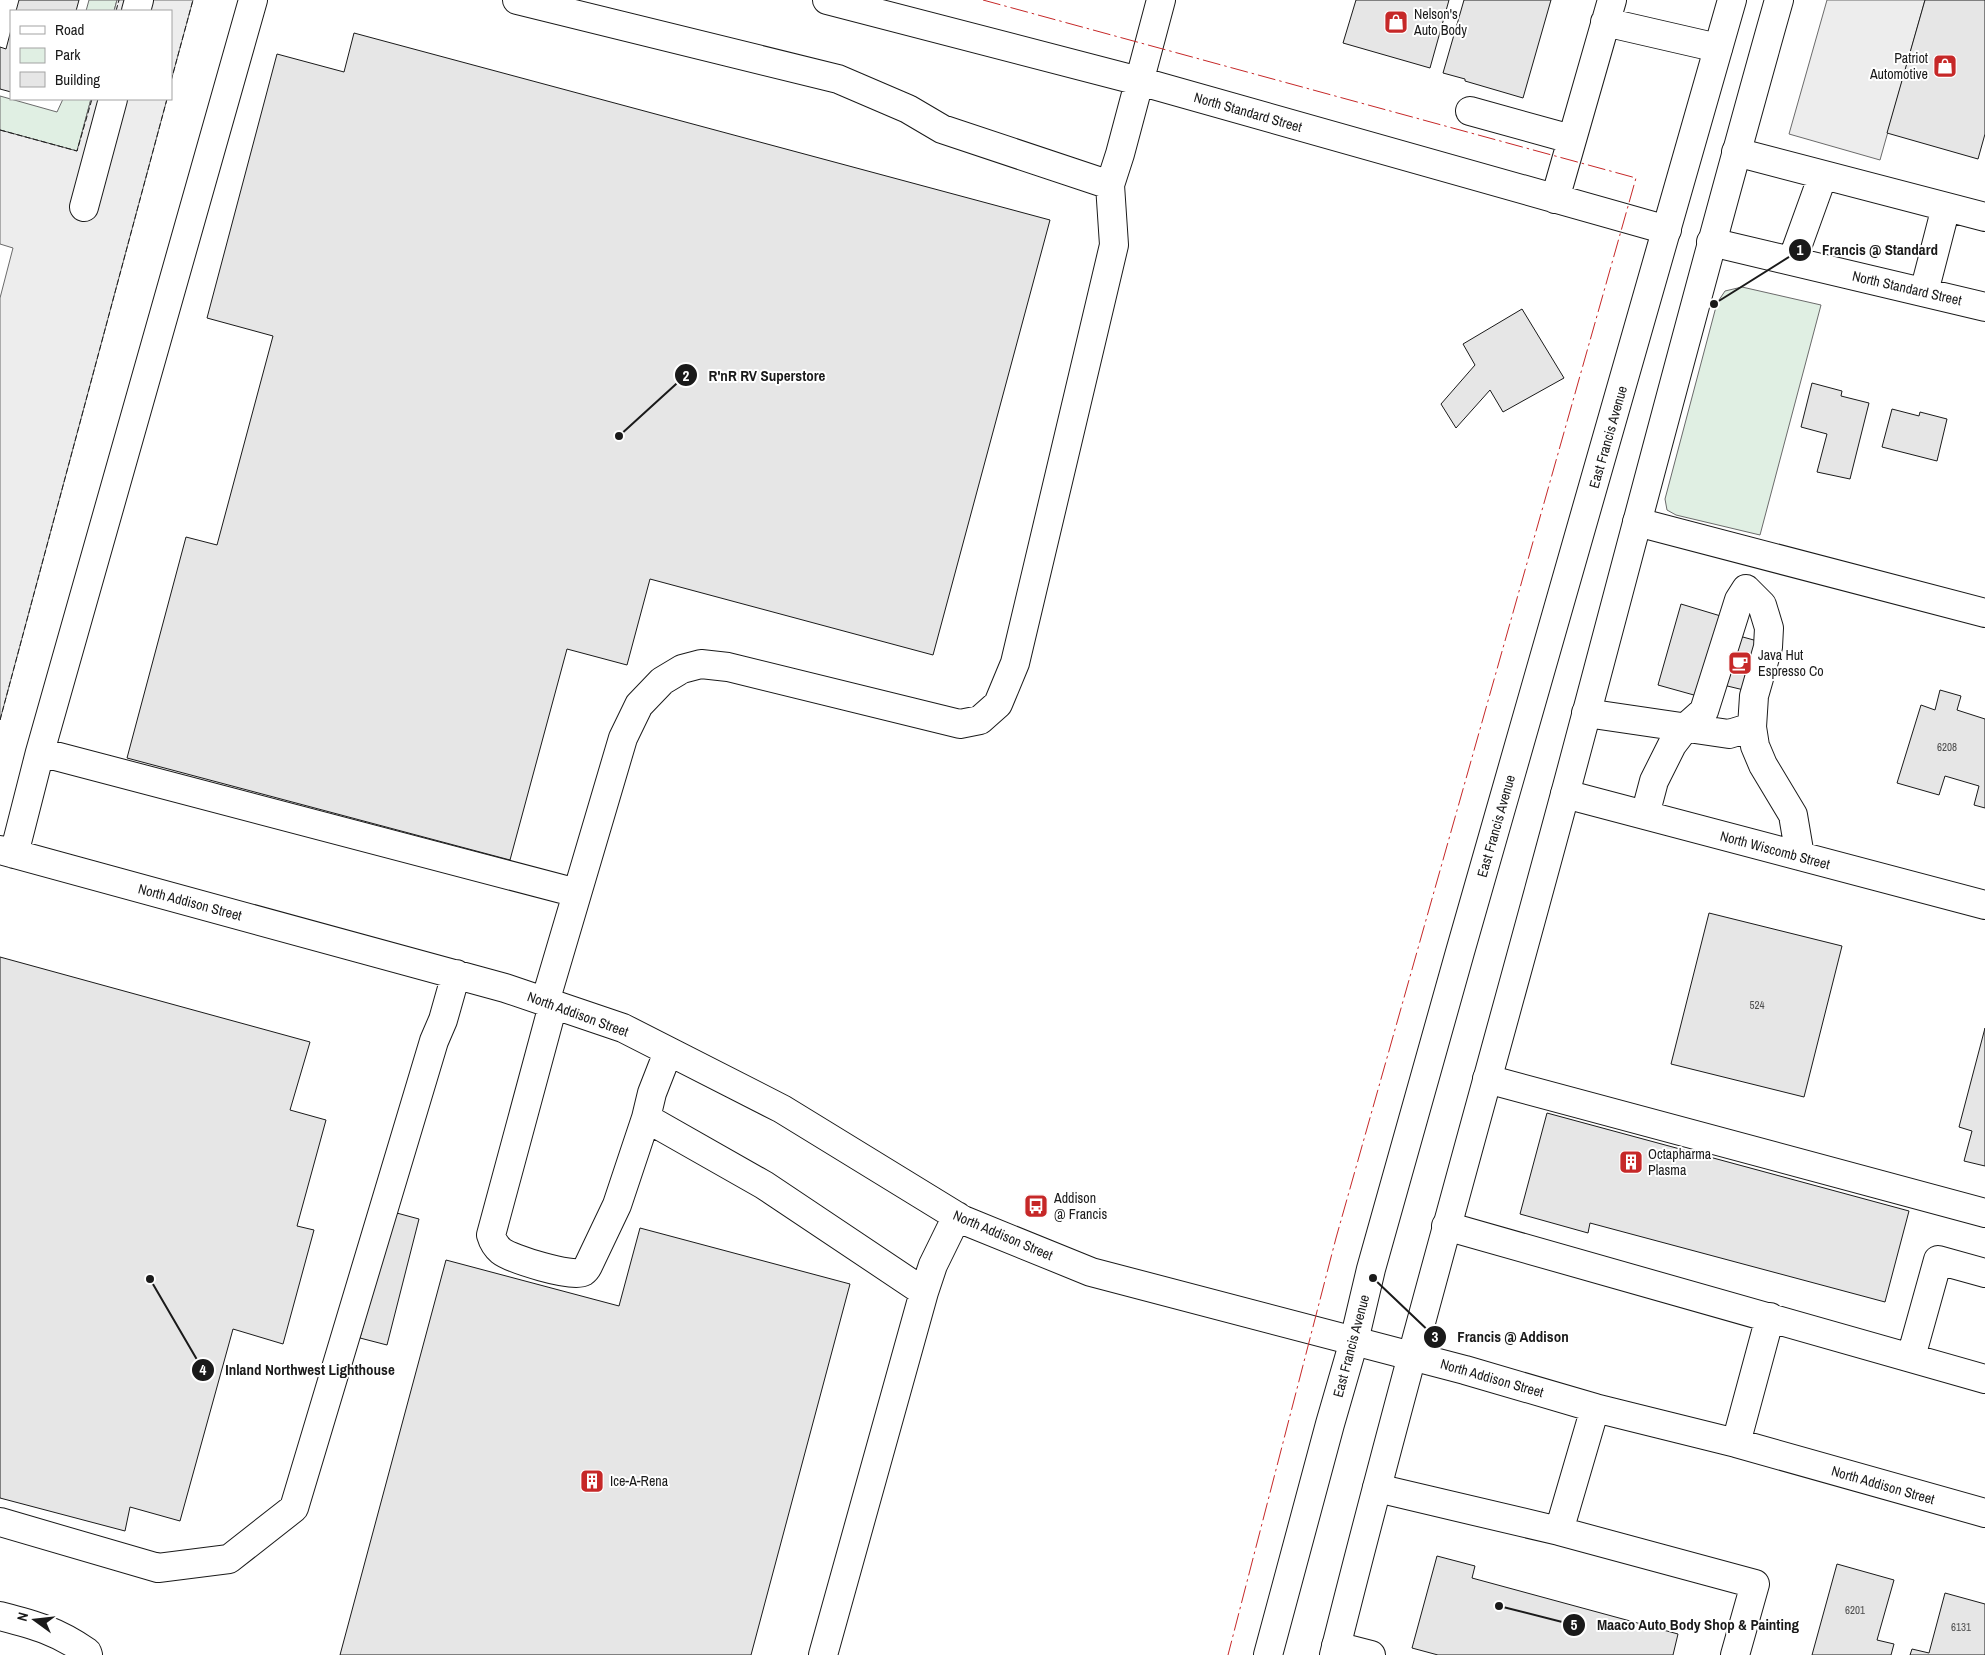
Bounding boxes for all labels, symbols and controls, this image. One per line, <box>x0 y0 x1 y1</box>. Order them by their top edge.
place label: Nelson's Auto Body <box>1413 5 1467 39</box>
shop icon: Nelson's Auto Body <box>1383 9 1409 35</box>
legend <box>10 10 172 100</box>
text: Road <box>55 19 84 40</box>
text: Park <box>55 44 81 65</box>
place label: Patriot Automotive <box>1869 49 1928 83</box>
shop icon: Patriot Automotive <box>1932 53 1958 79</box>
text: Building <box>55 69 100 90</box>
street label: North Standard Street <box>1192 88 1304 136</box>
callout: Francis @ Standard <box>1787 235 1948 265</box>
text: 1 <box>1797 239 1804 260</box>
text: Francis @ Standard <box>1822 239 1938 260</box>
street label: North Standard Street <box>1851 267 1963 309</box>
callout: R'nR RV Superstore <box>674 360 836 390</box>
text: 2 <box>683 365 690 386</box>
text: R'nR RV Superstore <box>709 365 826 386</box>
street label: East Francis Avenue <box>1585 384 1631 490</box>
place label: Java Hut Espresso Co <box>1758 646 1824 680</box>
cafe icon: Java Hut Espresso Co <box>1727 650 1753 676</box>
house number: 6208 <box>1937 740 1957 754</box>
street label: East Francis Avenue <box>1473 773 1519 879</box>
street label: North Wiscomb Street <box>1718 827 1832 873</box>
street label: North Addison Street <box>136 880 244 924</box>
street label: North Addison Street <box>525 987 631 1041</box>
house number: 524 <box>1749 998 1765 1012</box>
place label: Octapharma Plasma <box>1648 1145 1712 1179</box>
building icon: Octapharma Plasma <box>1618 1149 1644 1175</box>
place label: Addison @ Francis <box>1053 1189 1107 1223</box>
bus stop icon: Addison @ Francis <box>1023 1193 1049 1219</box>
street label: North Addison Street <box>950 1206 1056 1264</box>
street label: East Francis Avenue <box>1329 1293 1373 1399</box>
callout: Francis @ Addison <box>1422 1322 1579 1352</box>
text: 3 <box>1432 1326 1439 1347</box>
text: Francis @ Addison <box>1457 1326 1569 1347</box>
callout: Inland Northwest Lighthouse <box>190 1355 405 1385</box>
street label: North Addison Street <box>1438 1355 1546 1401</box>
text: 4 <box>200 1359 207 1380</box>
text: Inland Northwest Lighthouse <box>225 1359 395 1380</box>
street label: North Addison Street <box>1829 1462 1937 1508</box>
building icon: Ice-A-Rena <box>579 1468 605 1494</box>
place label: Ice-A-Rena <box>610 1472 669 1490</box>
north arrow <box>10 1595 60 1645</box>
house number: 6201 <box>1845 1603 1865 1617</box>
text: N <box>13 1610 32 1623</box>
callout: Maaco Auto Body Shop & Painting <box>1561 1610 1809 1640</box>
text: 5 <box>1571 1614 1578 1635</box>
text: Maaco Auto Body Shop & Painting <box>1597 1614 1799 1635</box>
house number: 6131 <box>1951 1620 1971 1634</box>

